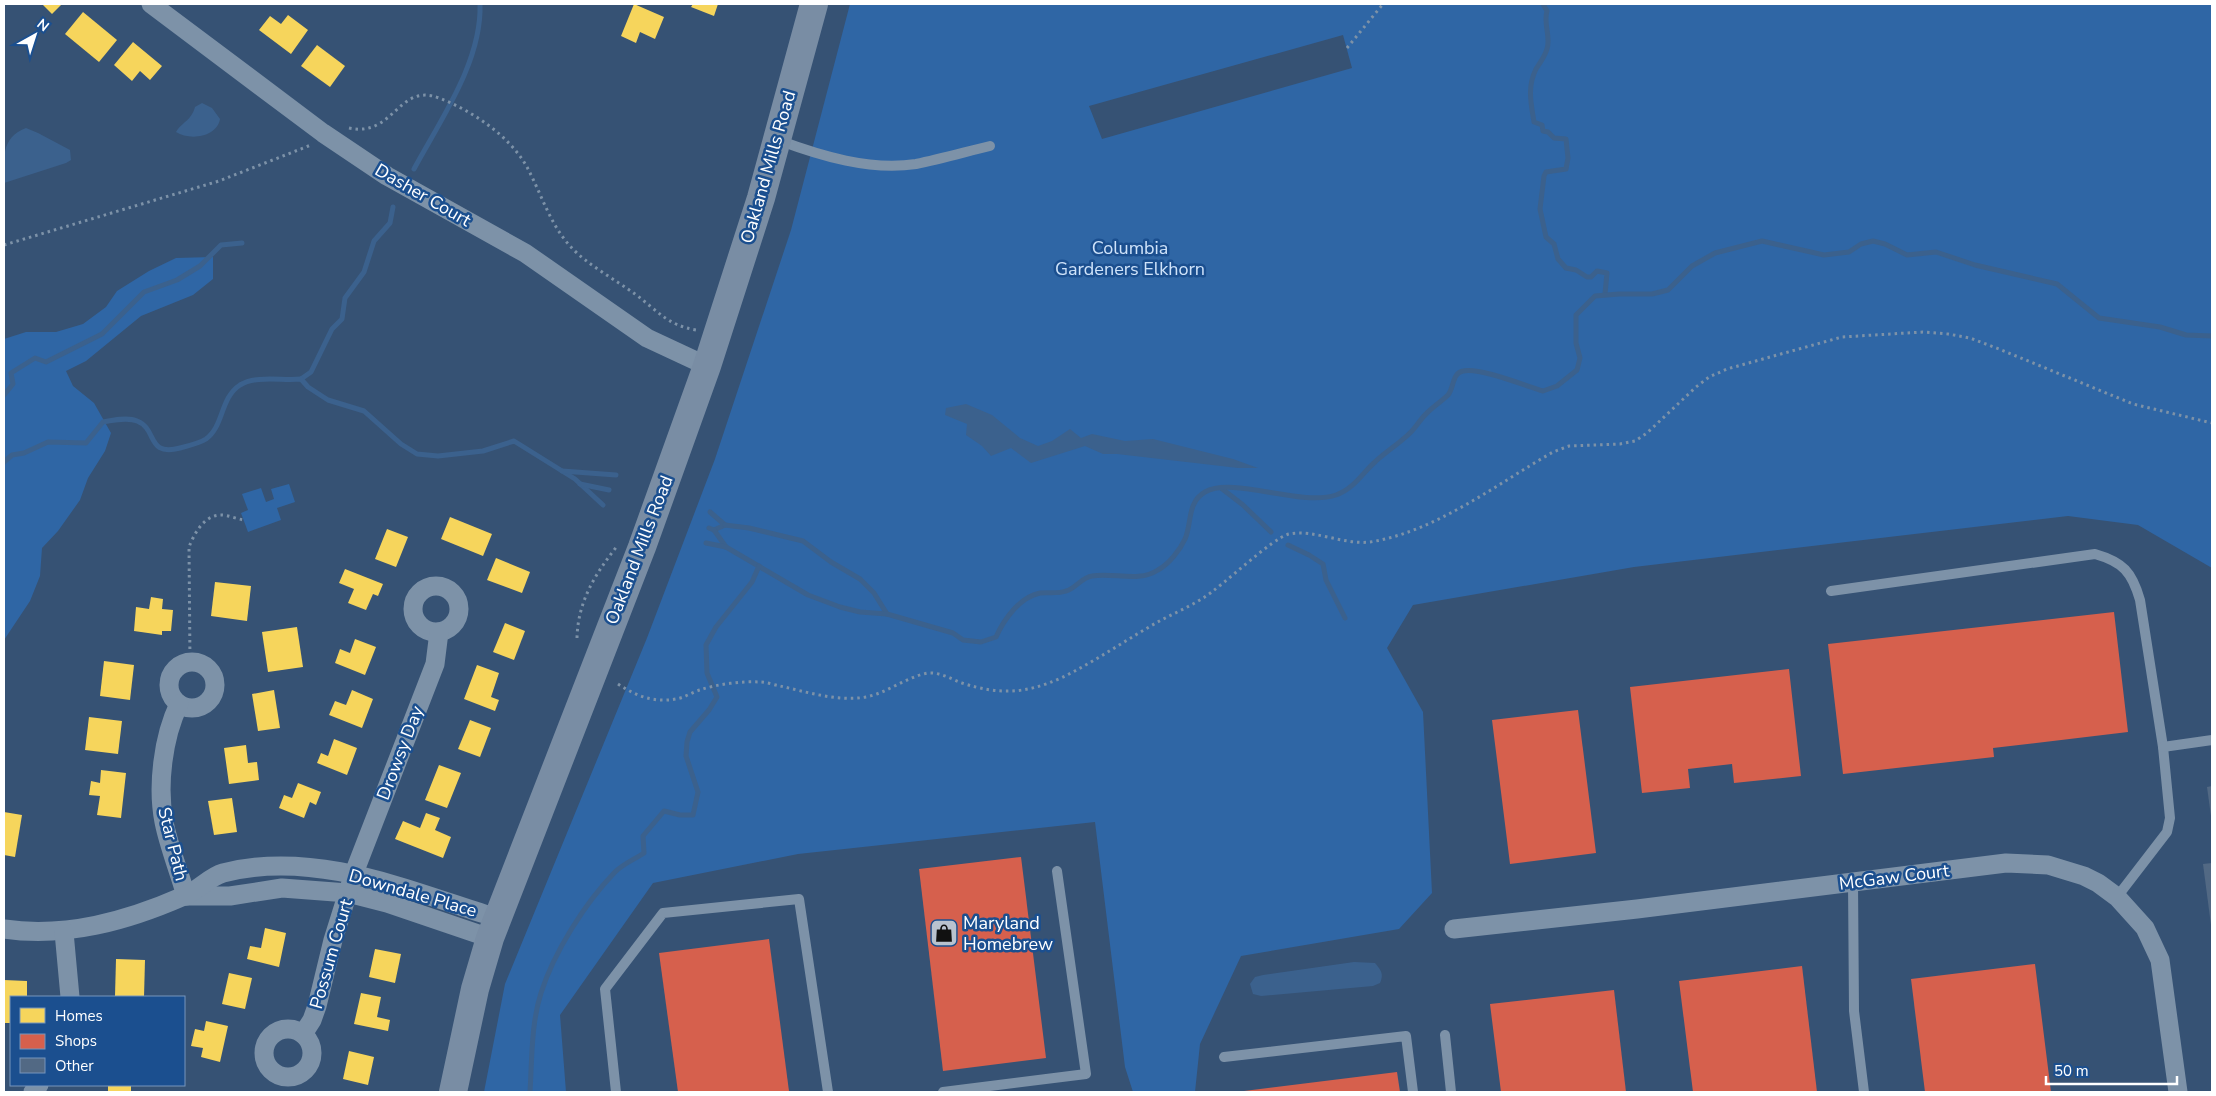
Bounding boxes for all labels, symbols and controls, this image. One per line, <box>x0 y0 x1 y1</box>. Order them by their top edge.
north arrow <box>10 10 60 60</box>
text: N <box>33 15 53 36</box>
street label: Oakland Mills Road <box>735 88 801 246</box>
street label: Dasher Court <box>371 158 476 233</box>
park label: Columbia Gardeners Elkhorn <box>1055 236 1205 281</box>
street label: Oakland Mills Road <box>600 472 678 628</box>
street label: Drowsy Day <box>371 702 429 803</box>
street label: Star Path <box>152 805 194 883</box>
street label: McGaw Court <box>1838 858 1951 896</box>
street label: Downdale Place <box>346 863 480 923</box>
street label: Possum Court <box>304 896 358 1012</box>
place label: Maryland Homebrew <box>963 911 1053 956</box>
shop icon: Maryland Homebrew <box>929 918 959 948</box>
legend <box>10 996 185 1086</box>
text: Homes <box>55 1006 103 1026</box>
text: Shops <box>55 1031 97 1051</box>
scale bar <box>2046 1054 2177 1086</box>
text: Other <box>55 1056 94 1076</box>
text: 50 m <box>2054 1061 2089 1081</box>

